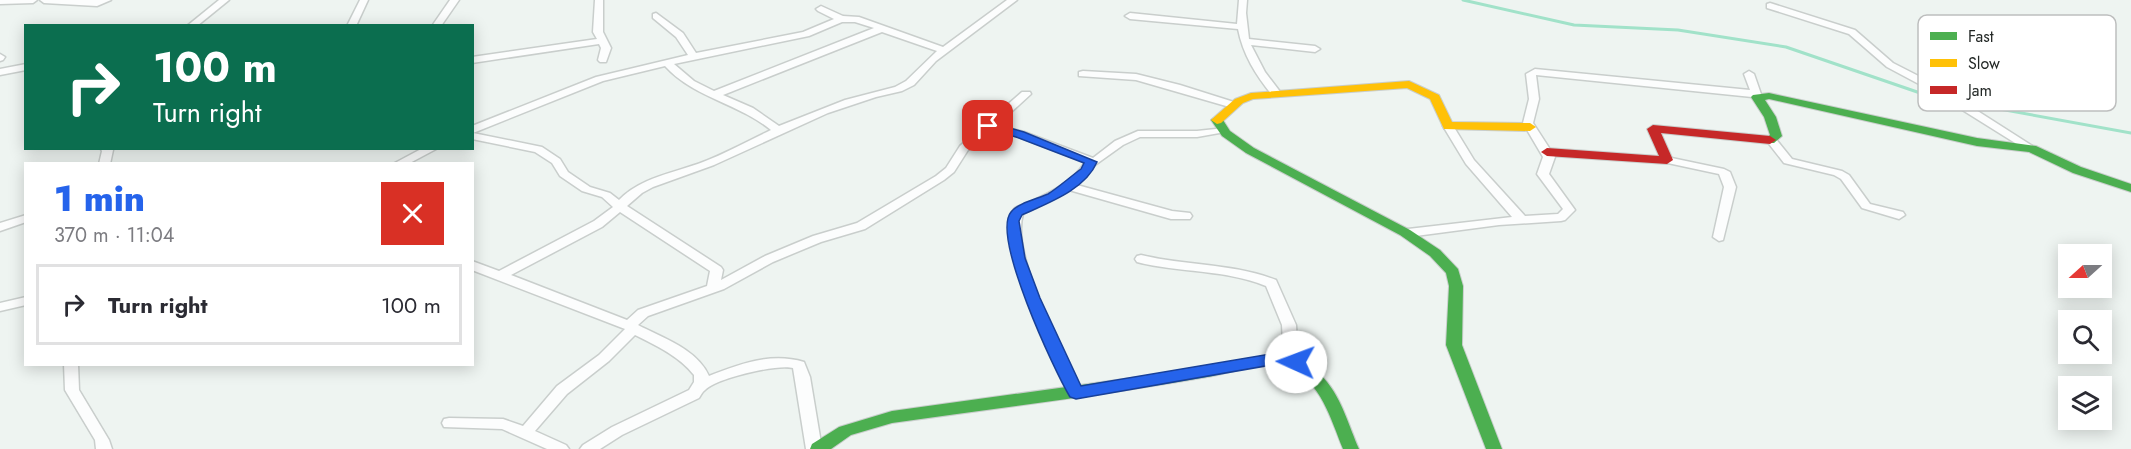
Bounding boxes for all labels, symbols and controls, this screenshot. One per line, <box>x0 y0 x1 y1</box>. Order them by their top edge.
legend <box>1918 15 2116 111</box>
text: Fast <box>1968 25 1994 48</box>
text: 100 m <box>153 37 277 98</box>
icon: right <box>54 48 132 126</box>
text: Slow <box>1968 52 2000 75</box>
text: Jam <box>1966 79 1992 102</box>
text: Turn right <box>153 93 261 132</box>
pin <box>962 100 1013 151</box>
icon: arrive <box>971 109 1004 142</box>
text: 1 min <box>54 172 145 224</box>
button: close <box>381 182 444 245</box>
text: 370 m · 11:04 <box>54 221 174 250</box>
north arrow <box>2058 244 2112 298</box>
map controls <box>2058 244 2112 430</box>
icon: right <box>57 288 90 321</box>
text: Turn right <box>108 289 208 321</box>
text: 100 m <box>381 289 441 321</box>
button: search <box>2058 310 2112 364</box>
position arrow <box>1264 330 1328 394</box>
button: layers <box>2058 376 2112 430</box>

